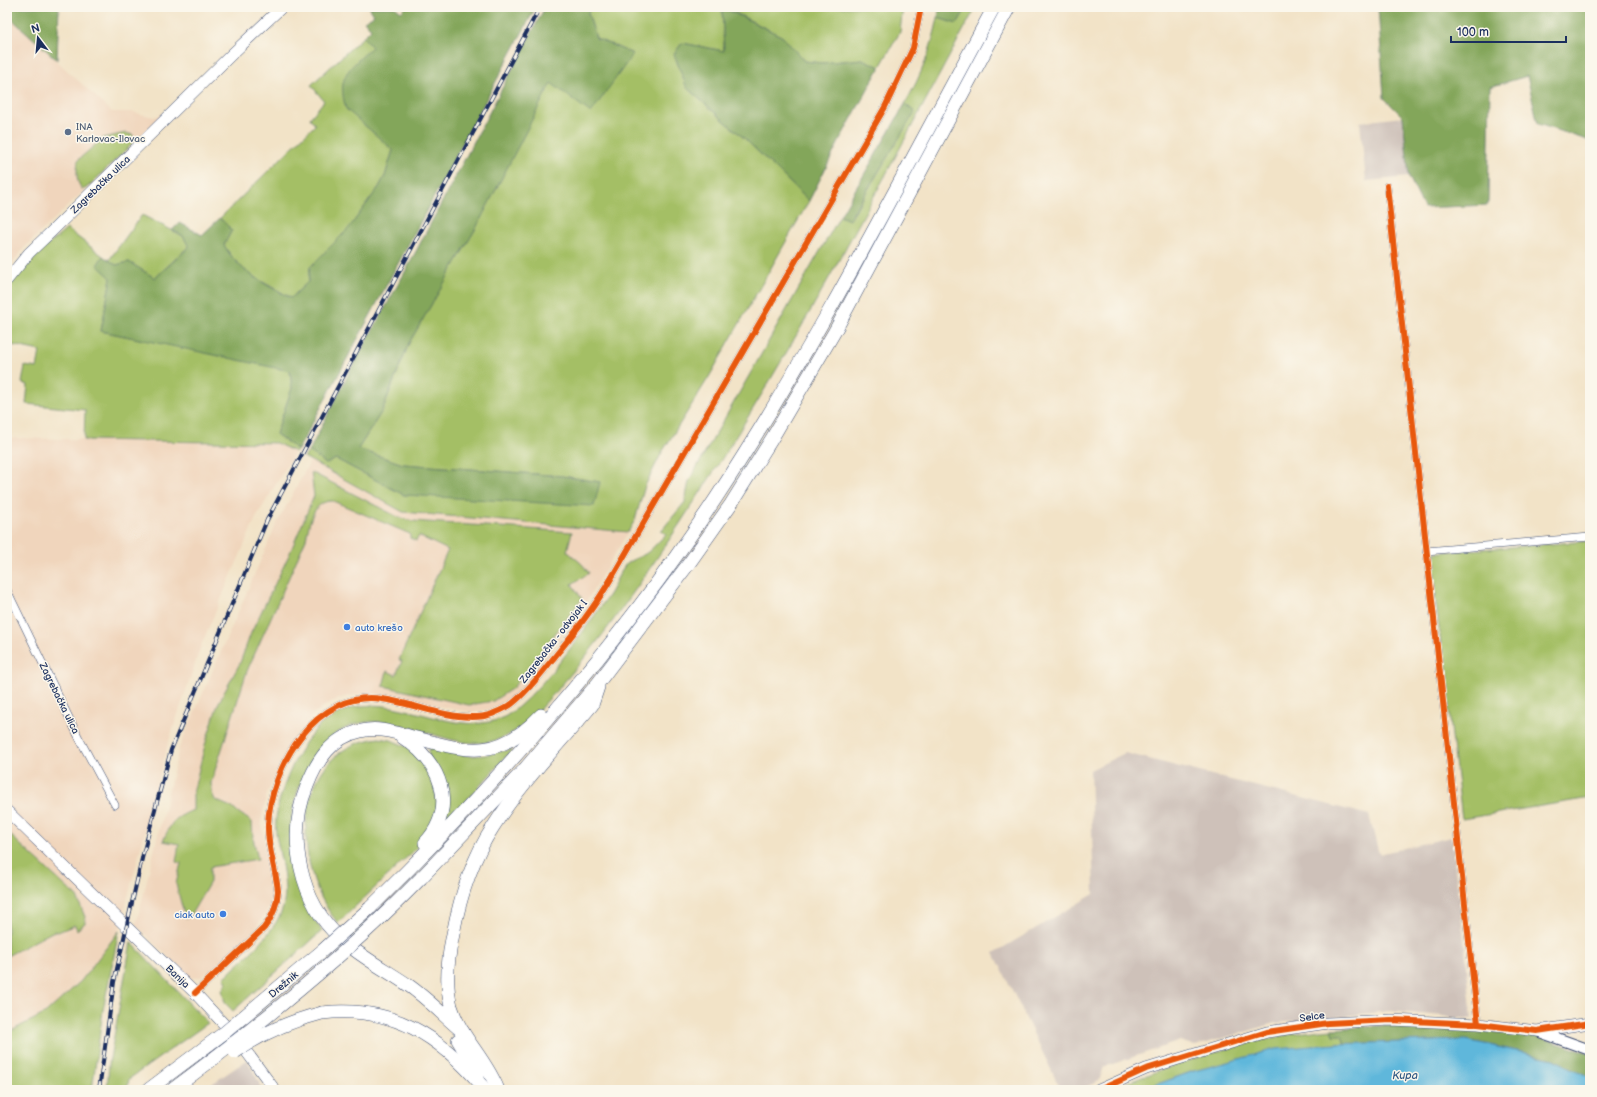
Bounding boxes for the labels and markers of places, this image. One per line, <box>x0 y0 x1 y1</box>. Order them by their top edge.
place label: INA Karlovac-Ilovac <box>76 121 145 145</box>
marker: INA Karlovac-Ilovac <box>63 127 73 137</box>
marker: auto krešo <box>342 622 352 632</box>
place label: auto krešo <box>355 622 403 634</box>
place label: ciak auto <box>174 909 215 921</box>
marker: ciak auto <box>218 909 228 919</box>

